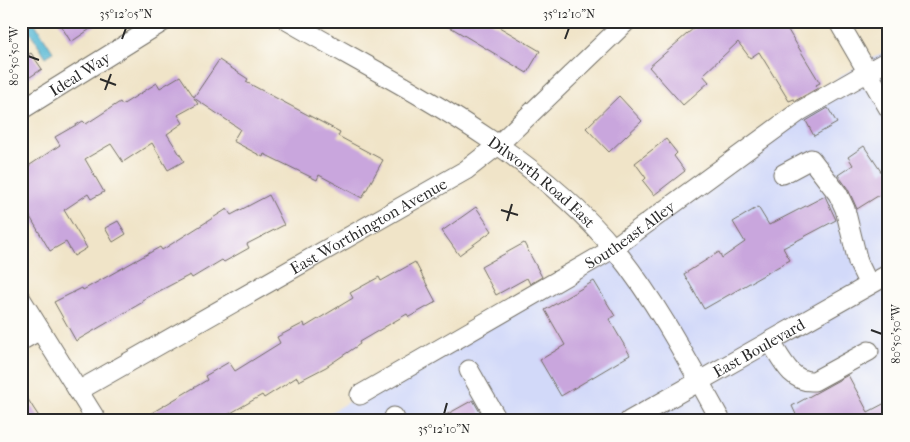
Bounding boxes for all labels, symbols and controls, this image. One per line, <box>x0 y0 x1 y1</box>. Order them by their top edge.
text: 35°12'05"N <box>99 7 153 21</box>
text: 35°12'10"N <box>543 7 595 21</box>
text: 80°50'50"W <box>7 25 21 86</box>
street label: Ideal Way <box>46 47 114 100</box>
street label: Dilworth Road East <box>484 132 600 232</box>
street label: East Worthington Avenue <box>286 173 450 278</box>
street label: Southeast Alley <box>581 196 679 272</box>
text: 80°50'50"W <box>889 303 903 364</box>
street label: East Boulevard <box>709 314 808 381</box>
text: 35°12'10"N <box>418 422 470 436</box>

